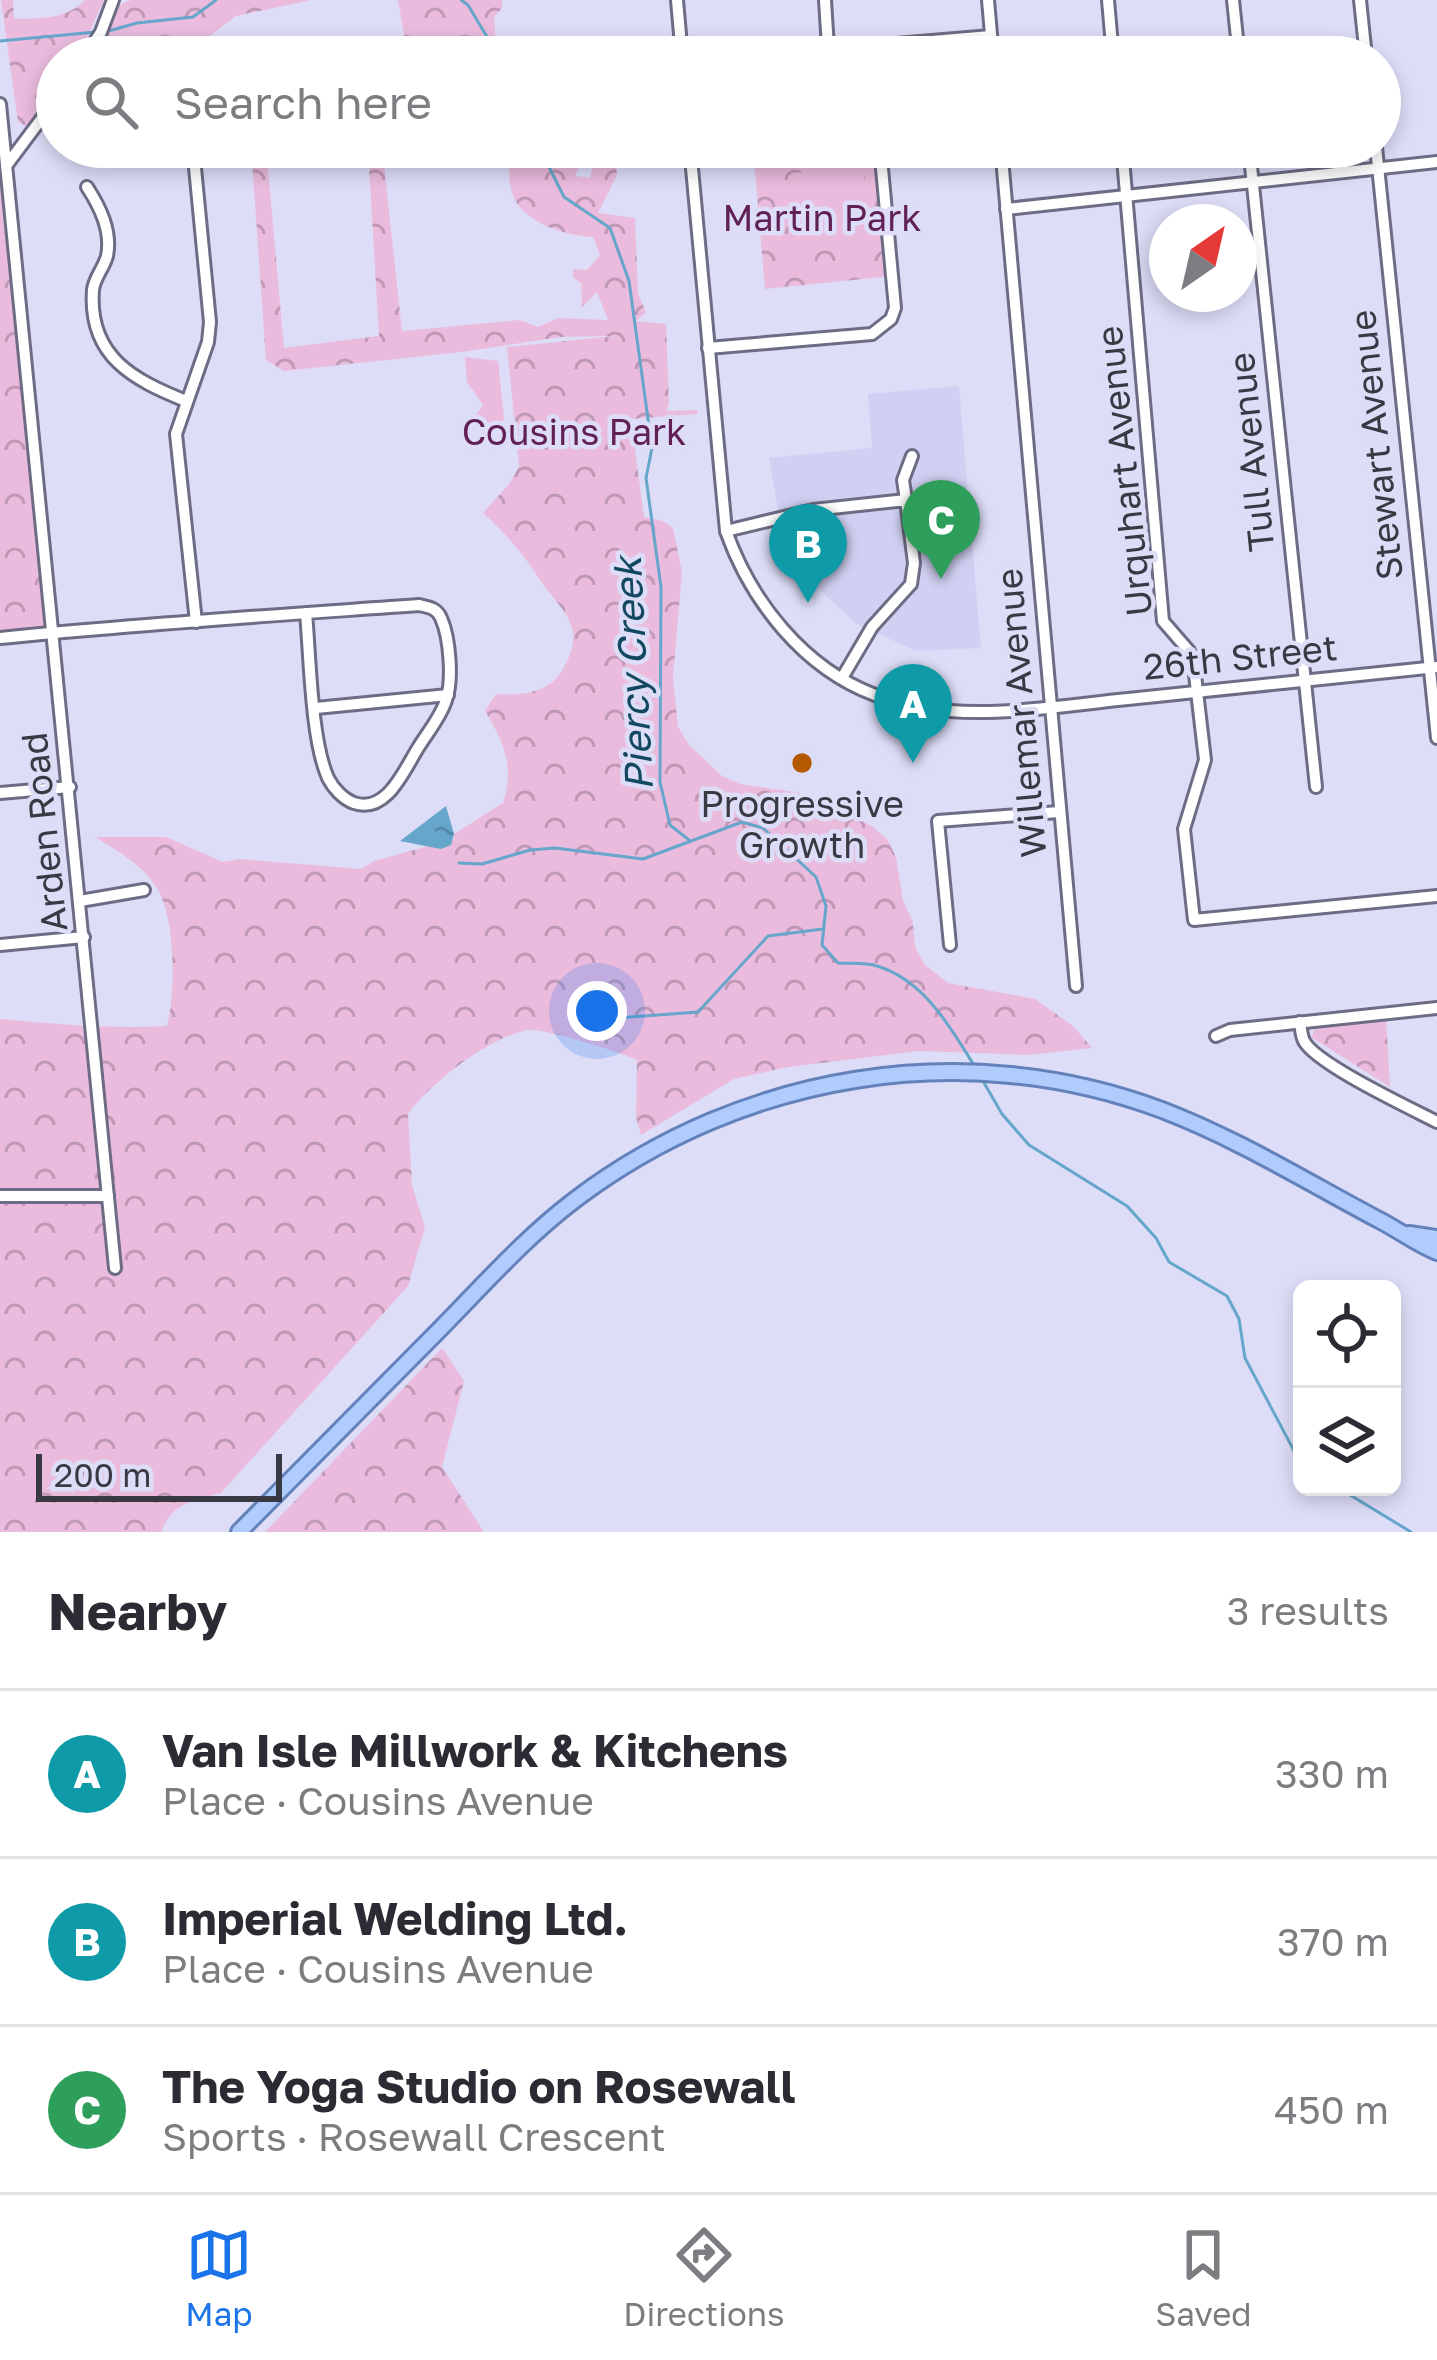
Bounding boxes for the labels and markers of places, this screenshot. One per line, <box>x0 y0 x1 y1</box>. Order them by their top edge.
pin: C <box>902 480 980 579</box>
pin: B <box>769 504 847 603</box>
pin: A <box>874 664 952 763</box>
marker: Progressive Growth <box>789 750 815 776</box>
place label: Progressive Growth <box>700 782 904 866</box>

